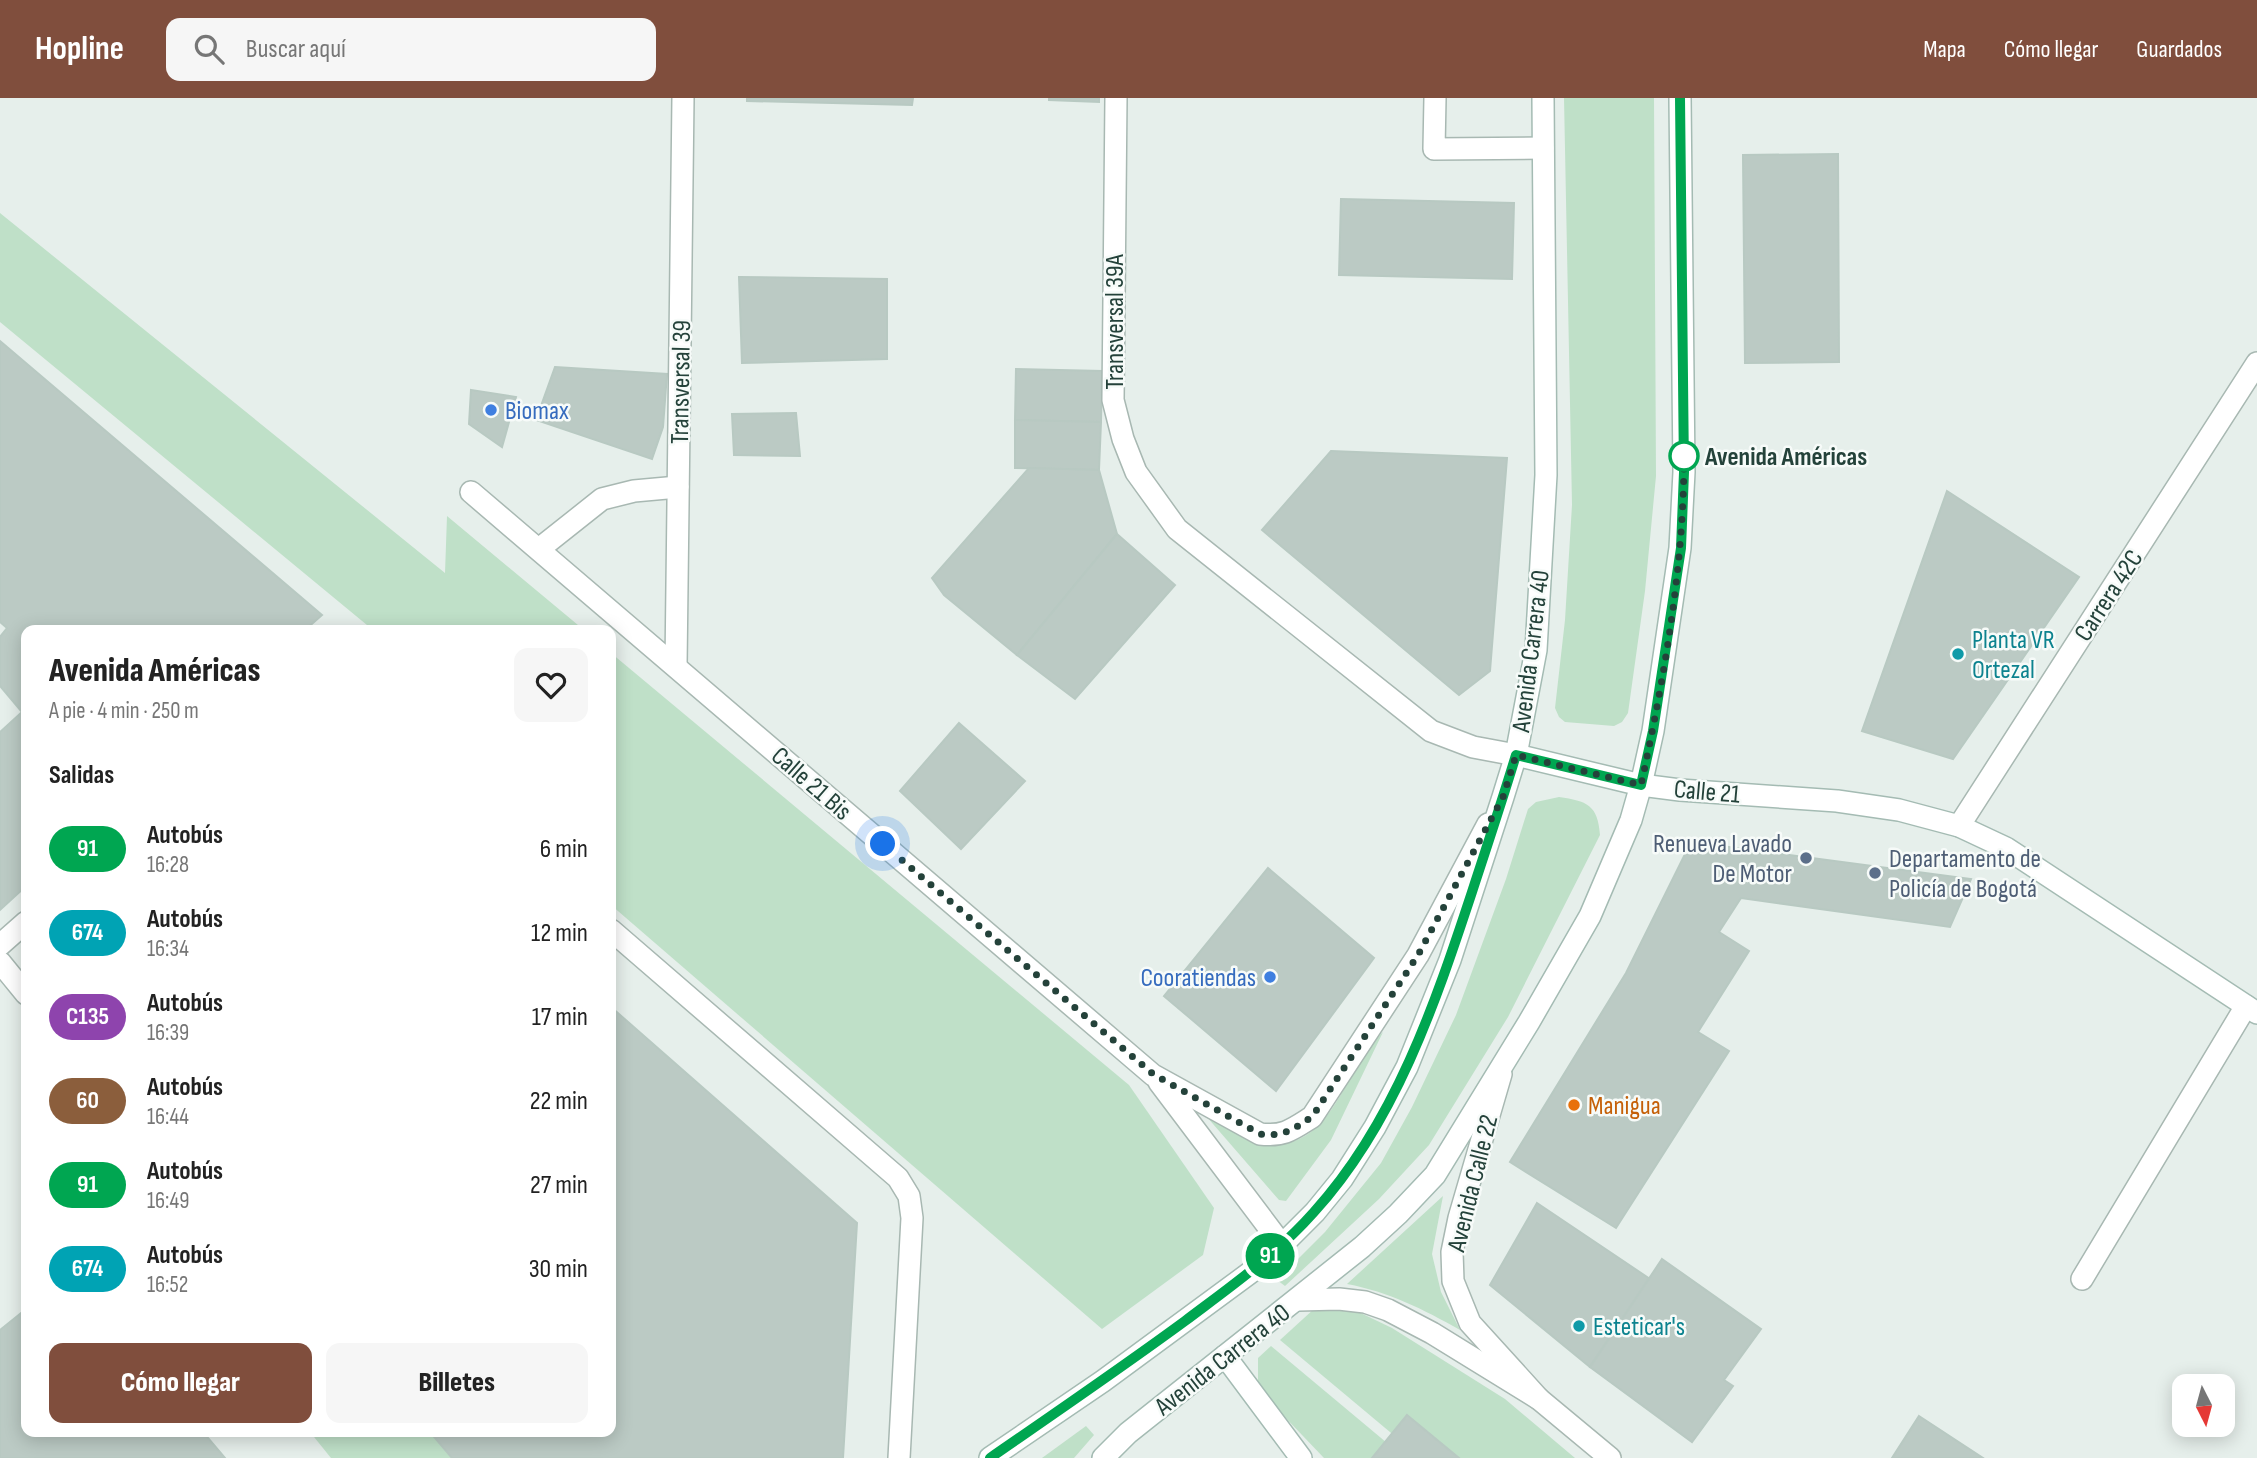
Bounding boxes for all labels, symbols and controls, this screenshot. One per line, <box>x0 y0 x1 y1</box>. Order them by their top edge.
search box <box>166 18 656 81</box>
text: Hopline <box>35 29 124 69</box>
icon: search <box>190 30 228 68</box>
text: Buscar aquí <box>246 34 346 65</box>
text: Mapa <box>1923 35 1966 64</box>
text: Cómo llegar <box>2004 35 2098 64</box>
text: Guardados <box>2136 35 2222 64</box>
street label: Transversal 39A <box>1100 254 1131 390</box>
street label: Transversal 39 <box>665 320 698 444</box>
place label: Biomax <box>505 396 569 427</box>
marker: Biomax <box>483 402 499 418</box>
marker: Avenida Américas <box>1669 441 1699 471</box>
place label: Avenida Américas <box>1704 442 1867 473</box>
street label: Carrera 42C <box>2068 544 2150 647</box>
street label: Avenida Carrera 40 <box>1506 568 1557 735</box>
place label: Planta VR Ortezal <box>1972 625 2055 686</box>
marker: Planta VR Ortezal <box>1950 646 1966 662</box>
button: heart <box>514 648 588 722</box>
text: Avenida Américas <box>49 651 260 691</box>
text: A pie · 4 min · 250 m <box>49 697 199 725</box>
street label: Calle 21 Bis <box>765 741 857 827</box>
text: Salidas <box>49 760 114 791</box>
street label: Calle 21 <box>1672 774 1741 811</box>
text: Autobús <box>147 820 223 851</box>
your location <box>865 826 900 861</box>
place label: Renueva Lavado De Motor <box>1653 829 1793 890</box>
text: 91 <box>77 834 98 863</box>
text: 6 min <box>540 834 588 865</box>
place label: Departamento de Policía de Bogotá <box>1889 844 2041 905</box>
marker: Renueva Lavado De Motor <box>1798 850 1814 866</box>
text: 16:28 <box>147 851 189 879</box>
marker: Departamento de Policía de Bogotá <box>1867 865 1883 881</box>
text: Autobús <box>147 904 223 935</box>
text: 674 <box>72 918 103 947</box>
text: 12 min <box>531 918 588 949</box>
text: 16:34 <box>147 935 189 963</box>
place label: Cooratiendas <box>1140 963 1256 994</box>
marker: Cooratiendas <box>1262 969 1278 985</box>
text: Autobús <box>147 988 223 1019</box>
text: C135 <box>66 1002 109 1031</box>
text: 17 min <box>532 1002 588 1033</box>
text: 16:39 <box>147 1019 189 1047</box>
text: Autobús <box>147 1072 223 1103</box>
text: 60 <box>76 1086 99 1115</box>
text: 22 min <box>530 1086 588 1117</box>
place label: Manigua <box>1588 1091 1661 1122</box>
marker: Manigua <box>1566 1097 1582 1113</box>
text: 16:44 <box>147 1103 189 1131</box>
street label: Avenida Calle 22 <box>1441 1112 1505 1256</box>
text: Autobús <box>147 1156 223 1187</box>
text: 91 <box>77 1170 98 1199</box>
text: 27 min <box>530 1170 588 1201</box>
text: 16:49 <box>147 1187 189 1215</box>
line badge: 91 <box>1238 1233 1302 1279</box>
text: Autobús <box>147 1240 223 1271</box>
text: 91 <box>1260 1241 1280 1270</box>
text: 674 <box>72 1254 103 1283</box>
text: 30 min <box>529 1254 588 1285</box>
text: 16:52 <box>147 1271 188 1299</box>
street label: Avenida Carrera 40 <box>1148 1298 1297 1423</box>
place label: Esteticar's <box>1593 1312 1685 1343</box>
marker: Esteticar's <box>1571 1318 1587 1334</box>
button: Cómo llegar <box>49 1343 312 1423</box>
button: Billetes <box>326 1343 588 1423</box>
north arrow <box>2172 1374 2235 1437</box>
map controls <box>2172 1374 2235 1437</box>

